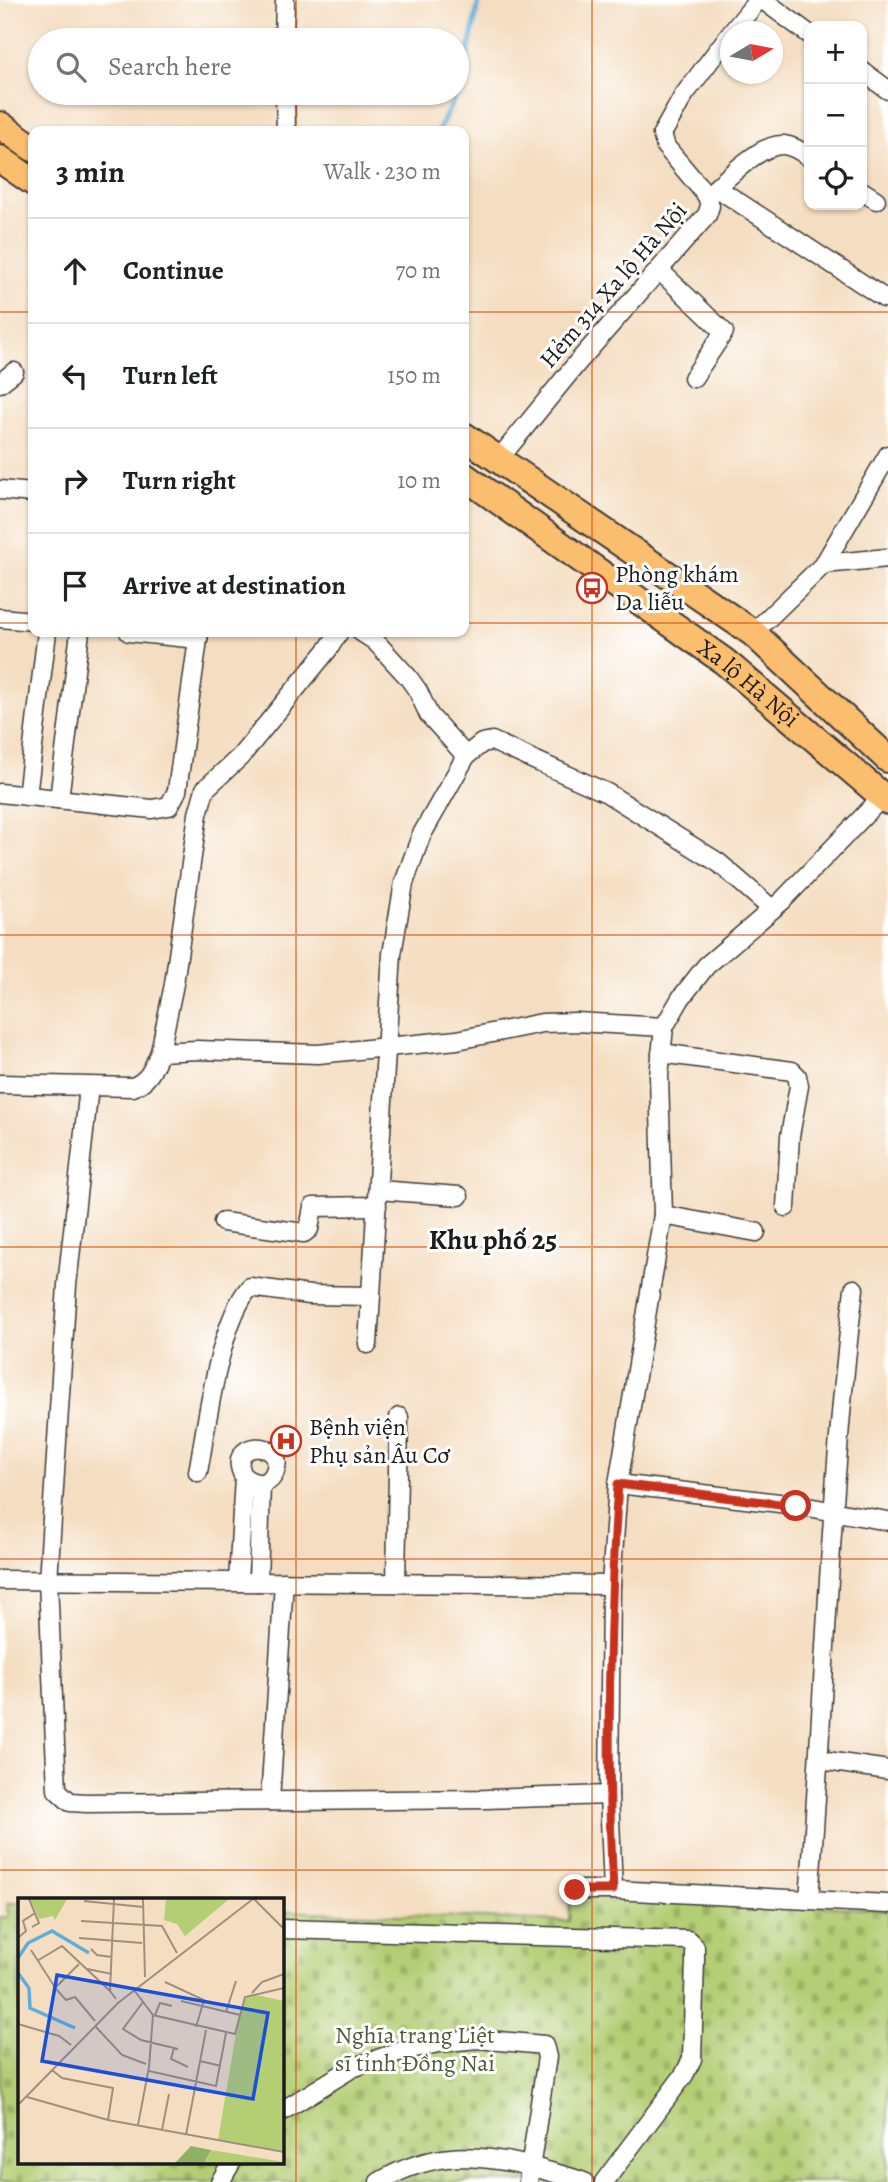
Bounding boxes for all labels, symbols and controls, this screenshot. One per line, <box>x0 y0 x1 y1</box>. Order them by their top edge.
north arrow <box>720 21 783 84</box>
map controls <box>804 21 867 210</box>
button: + <box>804 21 867 84</box>
search box <box>28 28 469 105</box>
icon: search <box>52 48 90 86</box>
text: Search here <box>108 49 232 84</box>
button: − <box>804 84 867 147</box>
button: locate <box>804 147 867 210</box>
text: 3 min <box>56 152 125 192</box>
text: Walk · 230 m <box>324 156 441 187</box>
street label: Hẻm 314 Xa lộ Hà Nội <box>532 195 694 375</box>
icon: ahead <box>56 252 94 290</box>
text: Continue <box>123 253 224 288</box>
text: 70 m <box>395 255 441 286</box>
icon: left <box>56 357 94 395</box>
text: Turn left <box>123 358 218 393</box>
text: 150 m <box>387 360 441 391</box>
icon: right <box>56 462 94 500</box>
text: Turn right <box>123 463 236 498</box>
text: 10 m <box>397 465 441 496</box>
place label: Phòng khám Da liễu <box>615 558 739 618</box>
icon: arrive <box>56 567 94 605</box>
text: Arrive at destination <box>123 568 346 603</box>
bus stop icon: Phòng khám Da liễu <box>575 571 609 605</box>
street label: Xa lộ Hà Nội <box>691 632 806 735</box>
district label: Khu phố 25 <box>429 1221 557 1259</box>
place label: Bệnh viện Phụ sản Âu Cơ <box>309 1411 451 1471</box>
hospital icon: Bệnh viện Phụ sản Âu Cơ <box>269 1424 303 1458</box>
route start <box>780 1490 811 1521</box>
route end <box>559 1874 590 1905</box>
inset map <box>18 1898 284 2164</box>
park label: Nghĩa trang Liệt sĩ tỉnh Đồng Nai <box>335 2019 495 2079</box>

